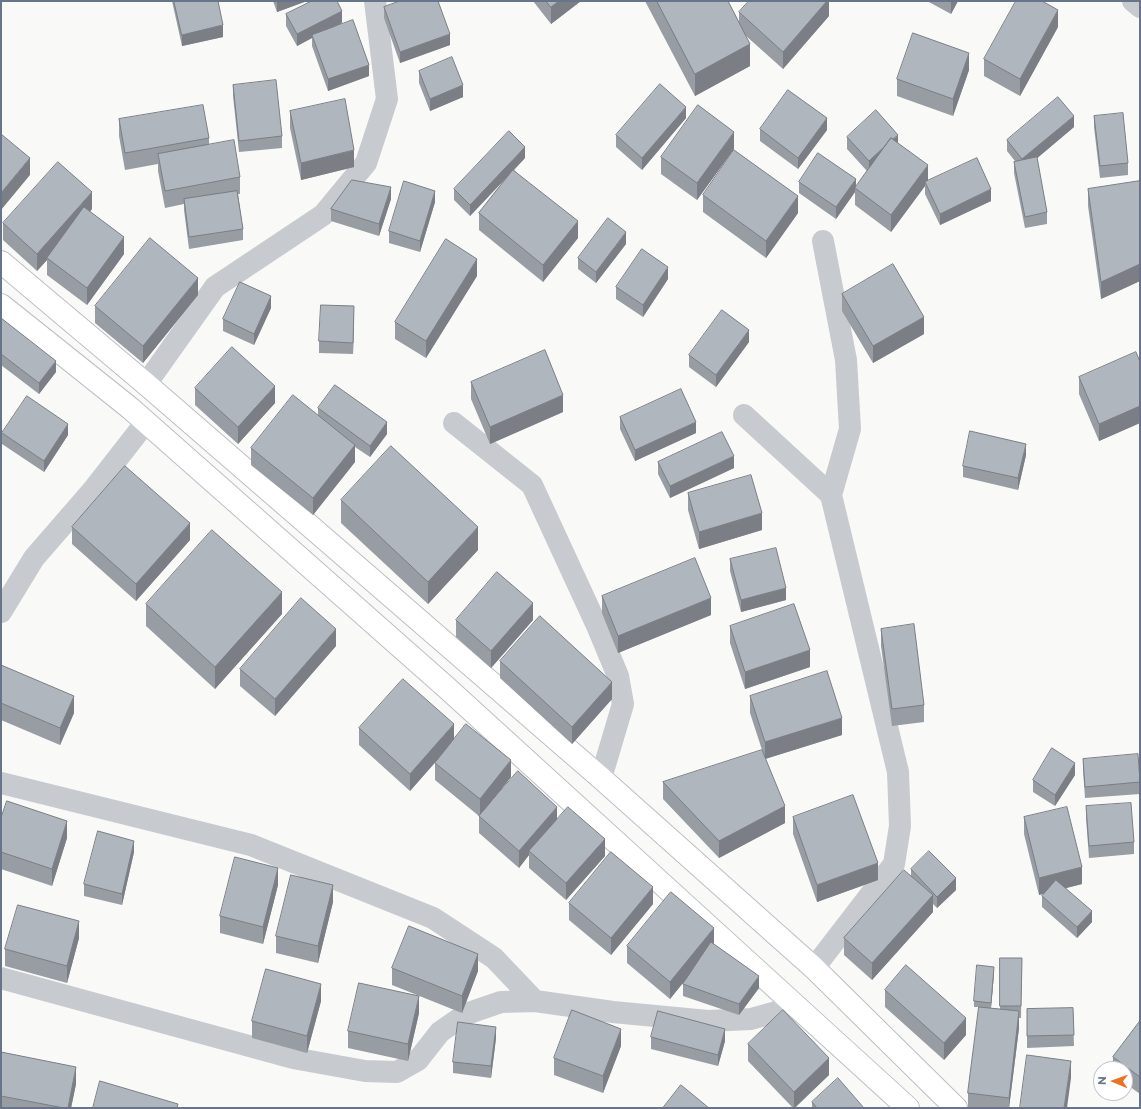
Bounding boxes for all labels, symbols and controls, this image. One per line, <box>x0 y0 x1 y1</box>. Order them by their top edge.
north arrow <box>1093 1061 1133 1101</box>
text: N <box>1095 1076 1109 1085</box>

